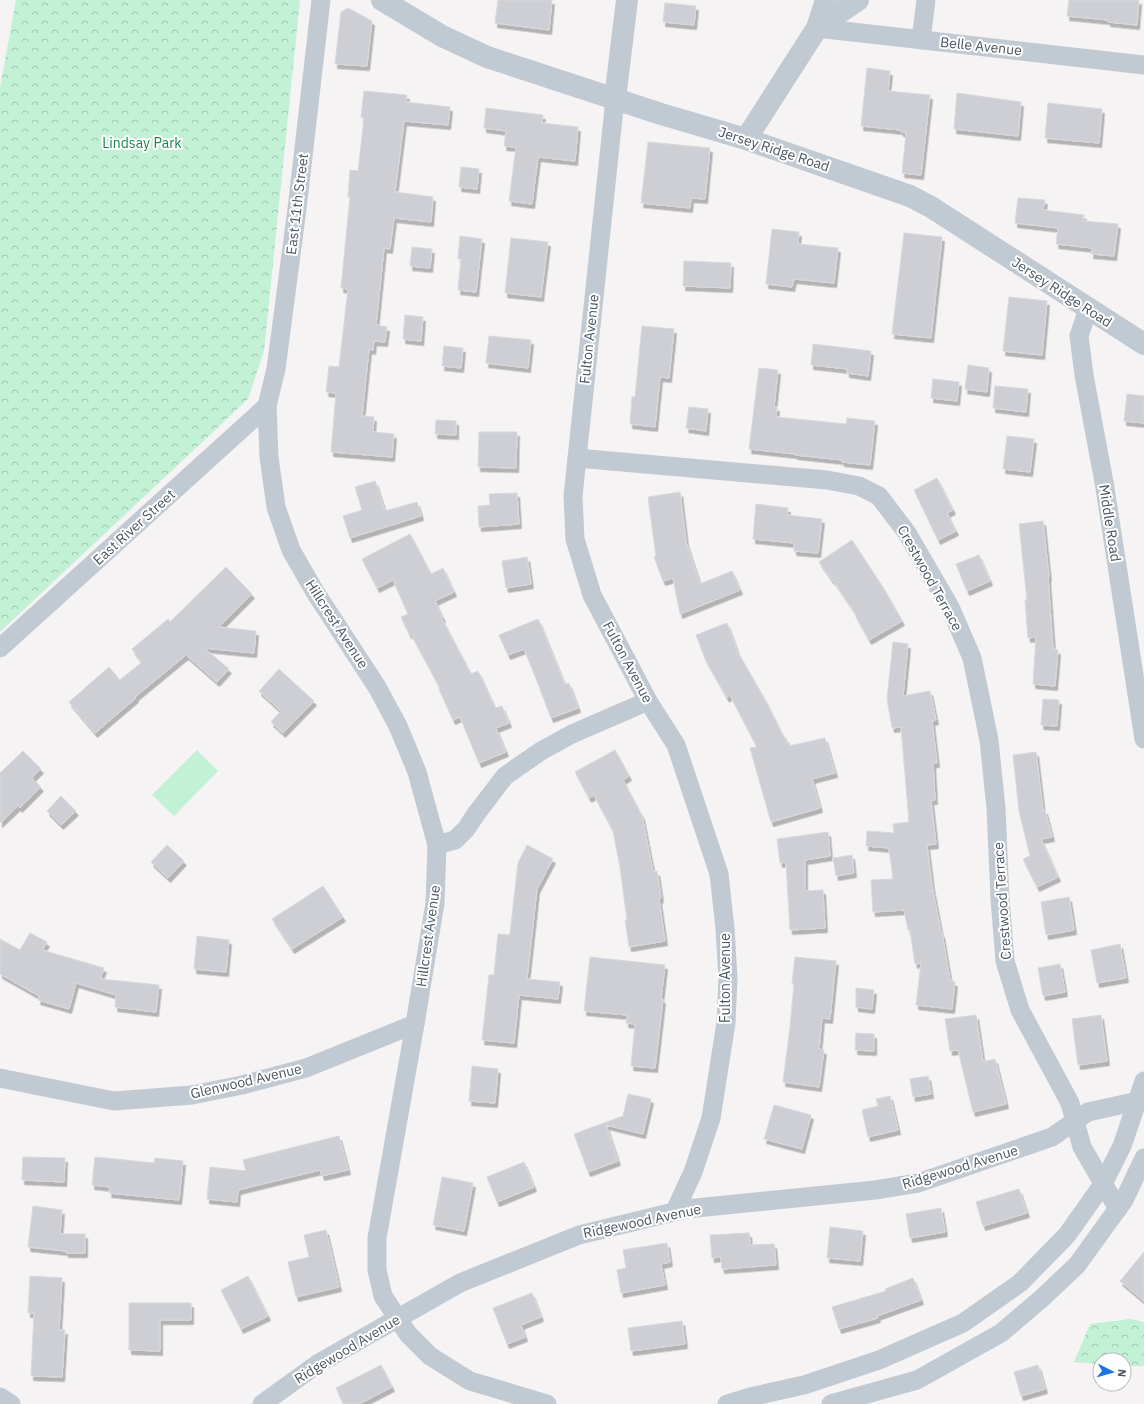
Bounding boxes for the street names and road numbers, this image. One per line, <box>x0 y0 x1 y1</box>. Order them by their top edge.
street label: Belle Avenue <box>939 33 1023 59</box>
street label: Jersey Ridge Road <box>716 123 832 175</box>
street label: East 11th Street <box>282 152 312 256</box>
street label: Jersey Ridge Road <box>1009 253 1115 331</box>
street label: Fulton Avenue <box>575 293 603 385</box>
street label: Middle Road <box>1095 483 1125 563</box>
street label: East River Street <box>89 485 179 569</box>
street label: Crestwood Terrace <box>894 522 967 634</box>
street label: Hillcrest Avenue <box>302 576 373 672</box>
street label: Fulton Avenue <box>599 618 657 706</box>
street label: Crestwood Terrace <box>989 841 1015 960</box>
street label: Hillcrest Avenue <box>412 884 444 988</box>
street label: Fulton Avenue <box>716 933 734 1023</box>
street label: Glenwood Avenue <box>189 1059 304 1103</box>
street label: Ridgewood Avenue <box>900 1141 1020 1193</box>
street label: Ridgewood Avenue <box>581 1200 703 1242</box>
street label: Ridgewood Avenue <box>291 1310 403 1388</box>

